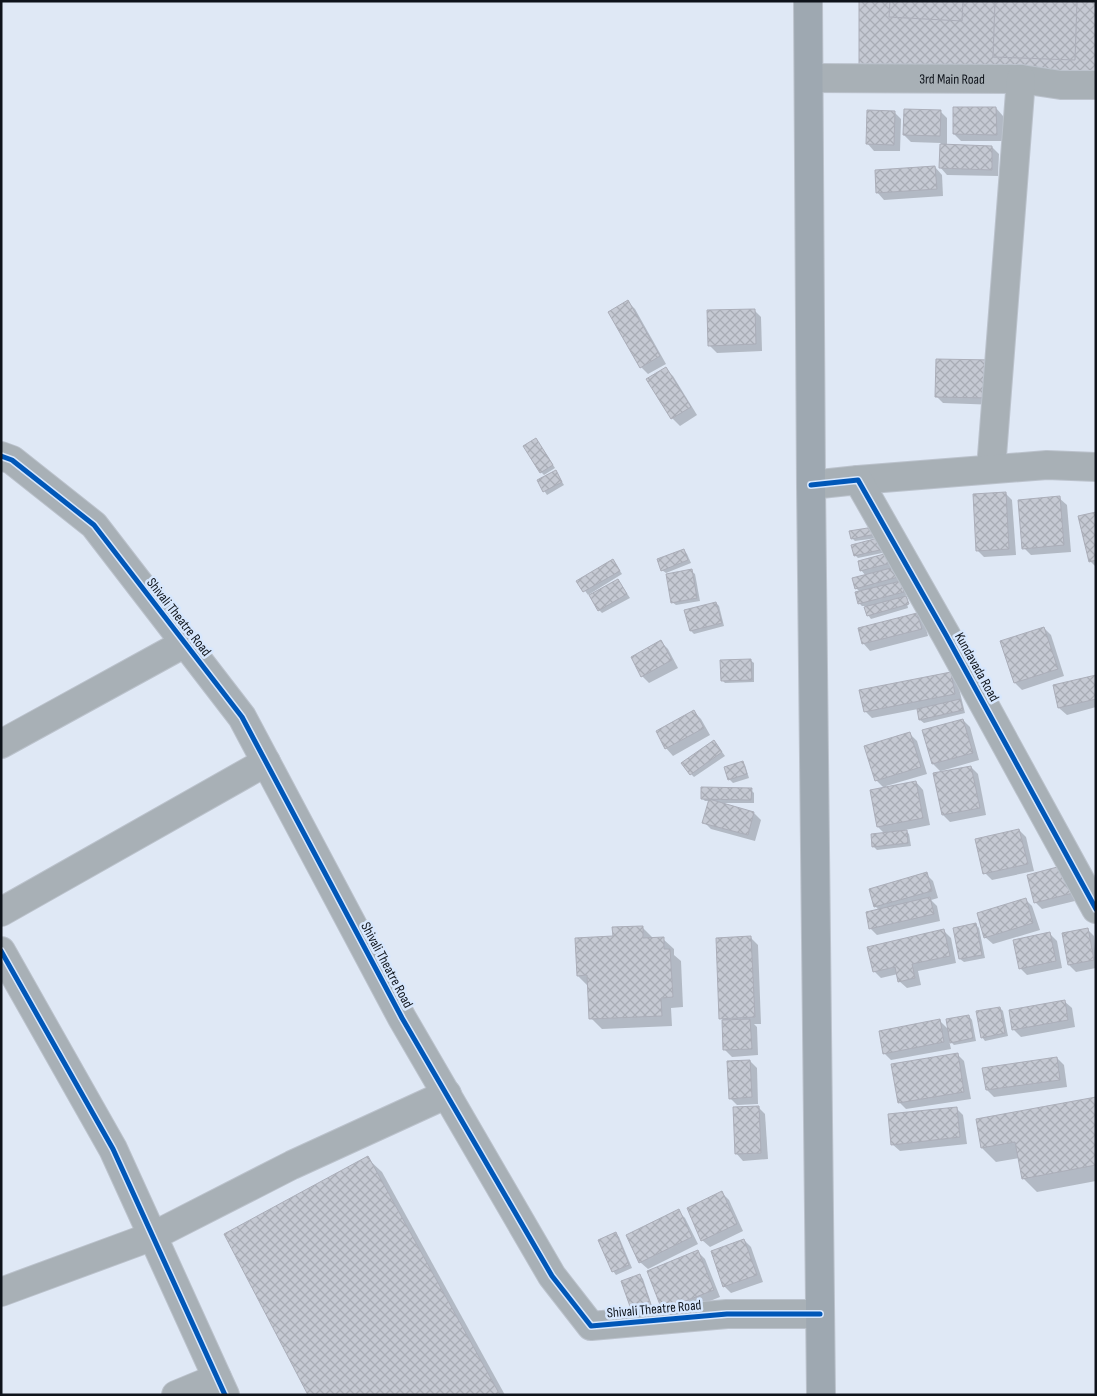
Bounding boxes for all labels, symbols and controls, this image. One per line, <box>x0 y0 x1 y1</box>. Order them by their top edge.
street label: 3rd Main Road <box>919 70 985 87</box>
street label: Shivali Theatre Road <box>143 574 215 660</box>
street label: Kundavada Road <box>951 629 1003 705</box>
street label: Shivali Theatre Road <box>357 919 417 1011</box>
street label: Shivali Theatre Road <box>606 1296 702 1322</box>

